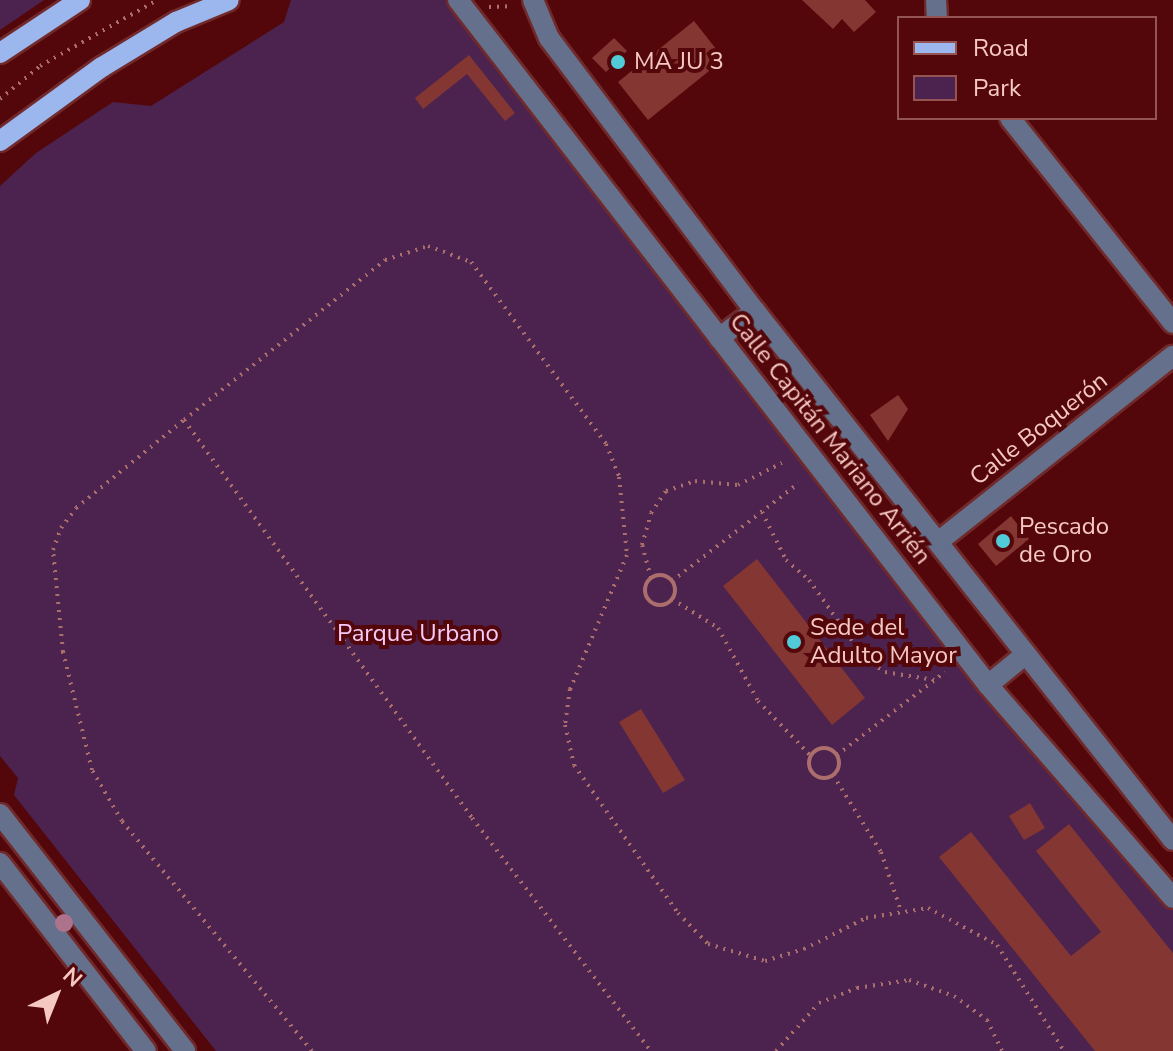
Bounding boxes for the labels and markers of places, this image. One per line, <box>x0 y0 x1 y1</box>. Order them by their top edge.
place label: MA JU 3 <box>634 48 724 76</box>
marker: MA JU 3 <box>609 53 627 71</box>
place label: Pescado de Oro <box>1019 513 1109 569</box>
marker: Pescado de Oro <box>994 532 1012 550</box>
place label: Sede del Adulto Mayor <box>810 614 957 670</box>
marker: Sede del Adulto Mayor <box>785 633 803 651</box>

